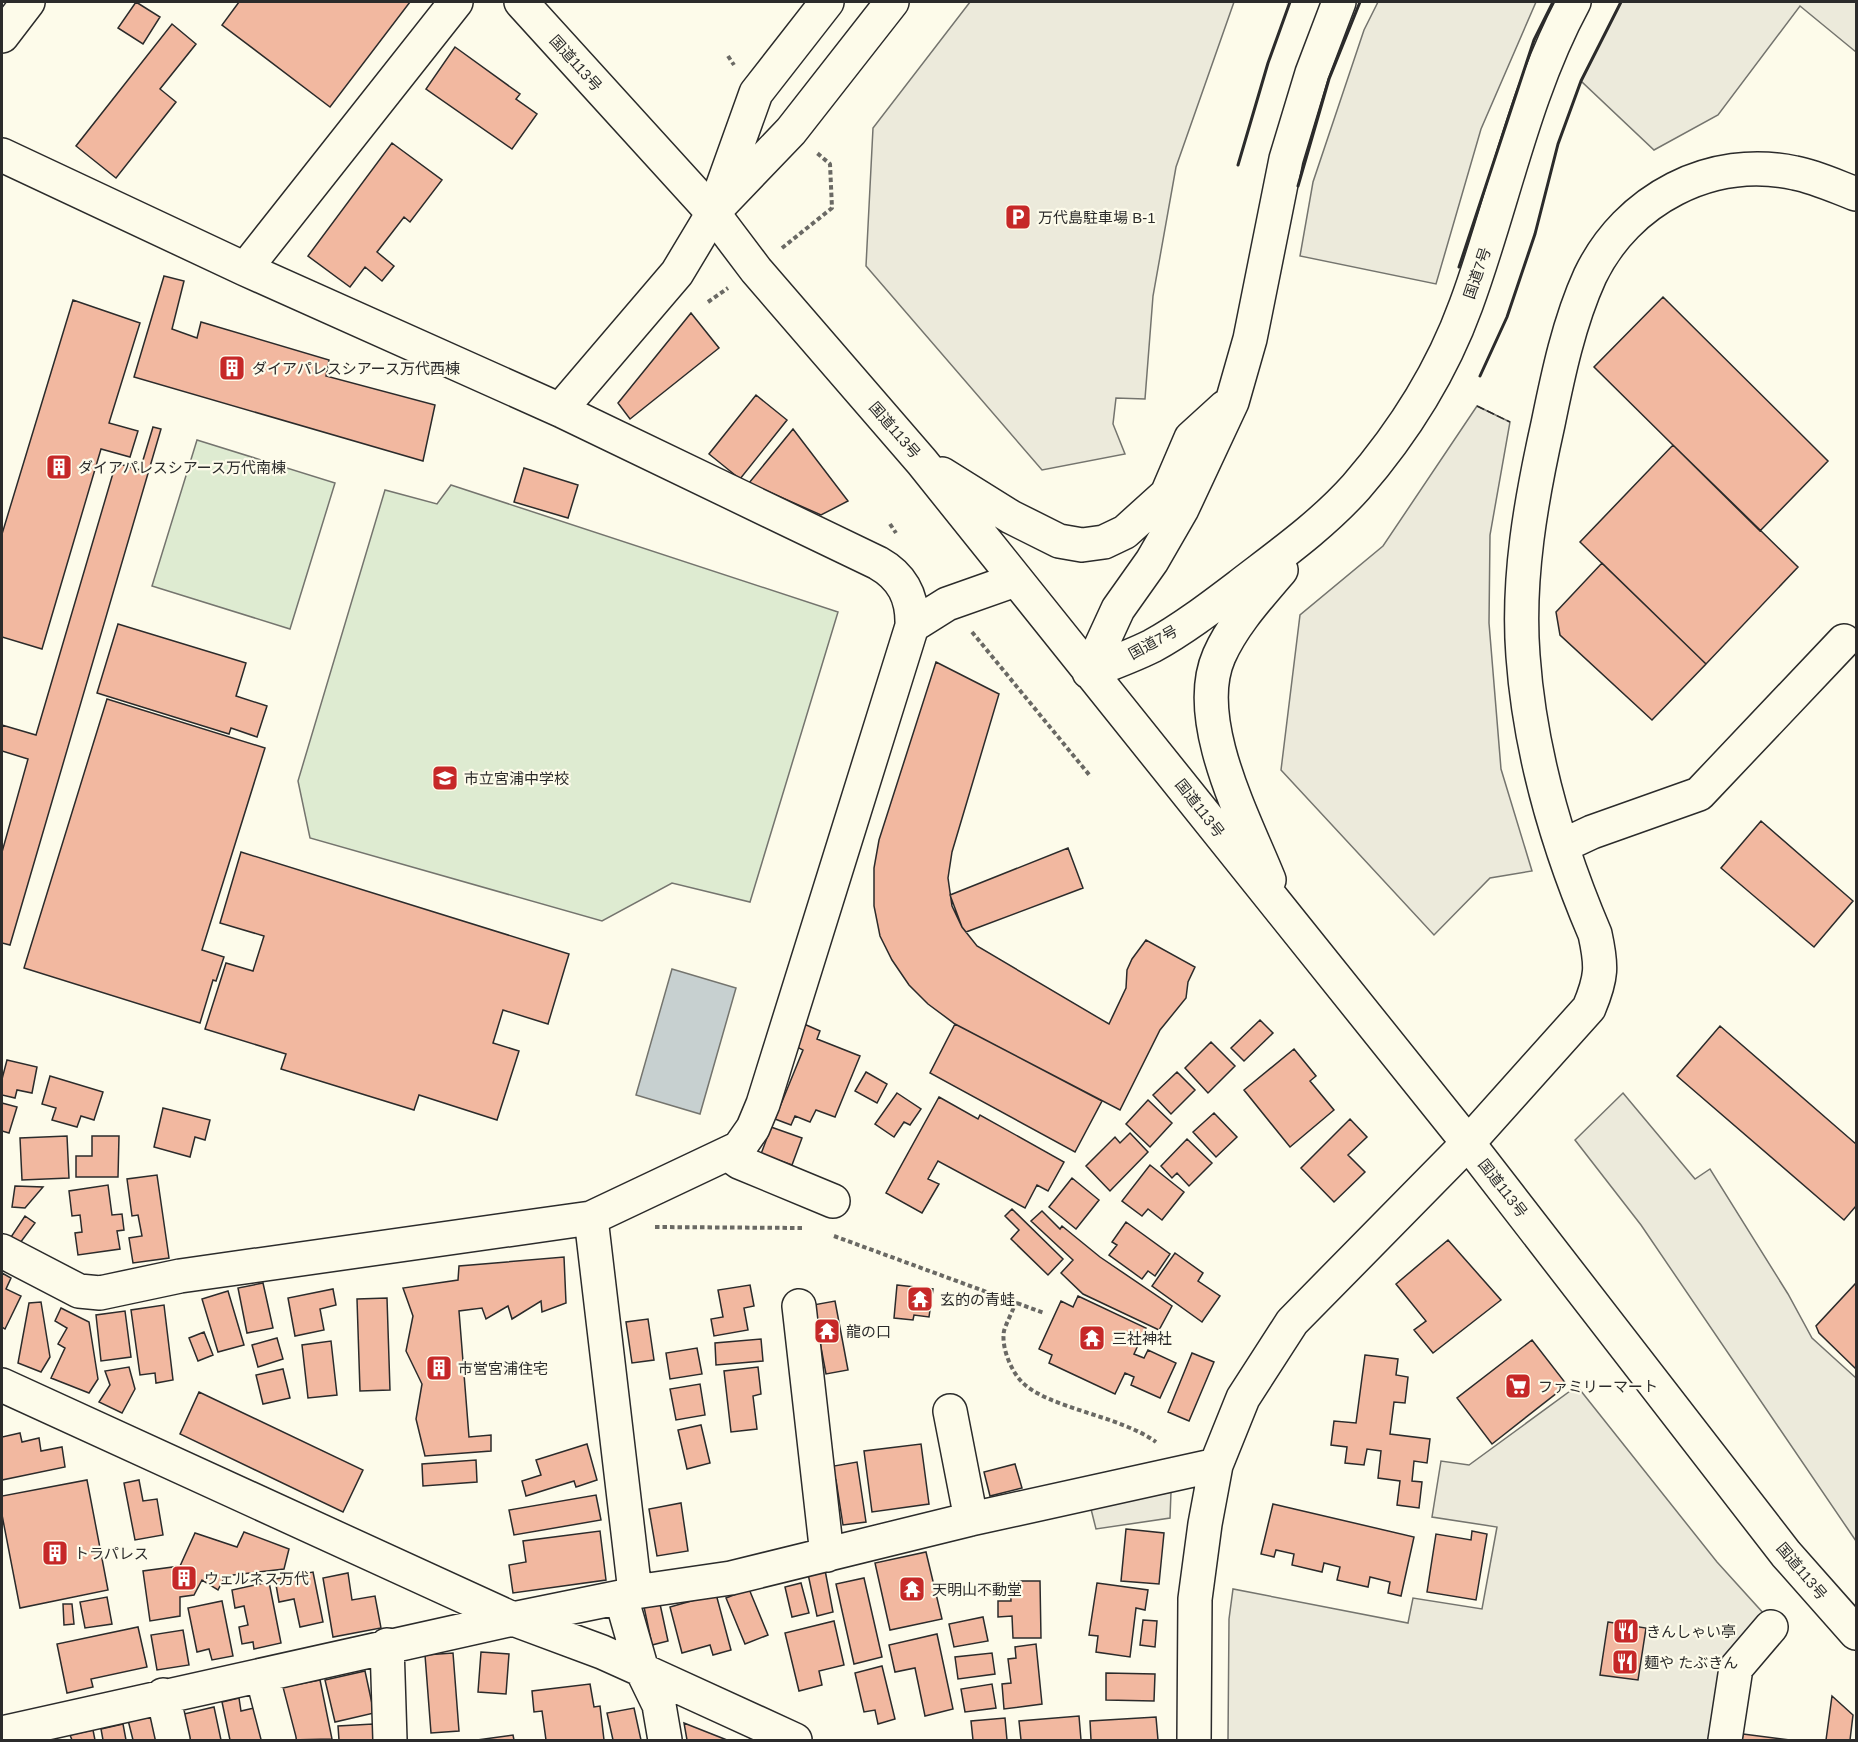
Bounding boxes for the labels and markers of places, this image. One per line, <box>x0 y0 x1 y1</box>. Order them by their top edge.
parking icon: 万代島駐車場 B-1 <box>1003 202 1033 232</box>
place label: 万代島駐車場 B-1 <box>1038 209 1156 226</box>
building icon: ダイアパレスシアース万代西棟 <box>217 353 247 383</box>
place label: ダイアパレスシアース万代西棟 <box>252 360 460 377</box>
building icon: ダイアパレスシアース万代南棟 <box>44 452 74 482</box>
place label: ダイアパレスシアース万代南棟 <box>78 459 286 476</box>
school or university icon: 市立宮浦中学校 <box>430 763 460 793</box>
place label: 市立宮浦中学校 <box>464 770 569 787</box>
temple icon: 玄的の青蛙 <box>905 1284 935 1314</box>
place label: 玄的の青蛙 <box>940 1291 1015 1308</box>
temple icon: 龍の口 <box>812 1316 842 1346</box>
place label: 龍の口 <box>846 1323 891 1340</box>
temple icon: 三社神社 <box>1077 1323 1107 1353</box>
place label: 三社神社 <box>1112 1330 1172 1347</box>
building icon: 市営宮浦住宅 <box>424 1353 454 1383</box>
place label: 市営宮浦住宅 <box>458 1360 548 1377</box>
supermarket icon: ファミリーマート <box>1503 1371 1533 1401</box>
place label: ファミリーマート <box>1538 1378 1658 1395</box>
building icon: トラパレス <box>40 1538 70 1568</box>
place label: トラパレス <box>74 1545 149 1562</box>
building icon: ウェルネス万代 <box>169 1563 199 1593</box>
place label: ウェルネス万代 <box>204 1570 309 1587</box>
temple icon: 天明山不動堂 <box>897 1574 927 1604</box>
place label: 天明山不動堂 <box>932 1581 1022 1598</box>
restaurant icon: きんしゃい亭 <box>1611 1616 1641 1646</box>
place label: きんしゃい亭 <box>1646 1623 1736 1640</box>
restaurant icon: 麺や たぶきん <box>1610 1647 1640 1677</box>
place label: 麺や たぶきん <box>1644 1654 1738 1671</box>

